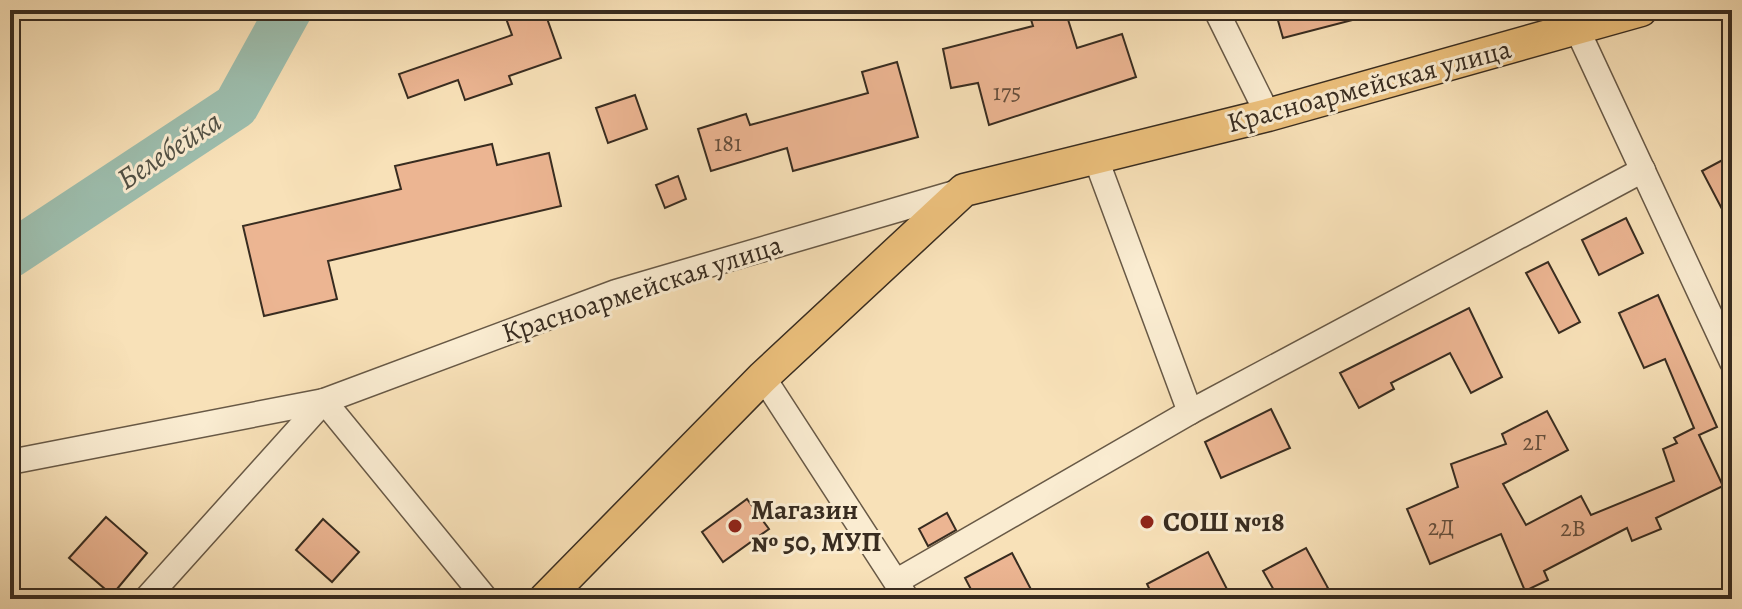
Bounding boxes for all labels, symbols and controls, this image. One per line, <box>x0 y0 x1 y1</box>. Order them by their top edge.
street label: Красноармейская улица <box>1223 30 1515 142</box>
house number: 175 <box>993 76 1021 108</box>
water label: Белебейка <box>109 101 229 199</box>
house number: 181 <box>714 127 742 159</box>
street label: Красноармейская улица <box>497 226 787 352</box>
house number: 2Г <box>1522 426 1546 458</box>
place label: Магазин № 50, МУП <box>751 491 881 561</box>
place label: СОШ №18 <box>1163 503 1285 541</box>
house number: 2Д <box>1428 511 1454 543</box>
house number: 2В <box>1560 512 1586 544</box>
marker: СОШ №18 <box>1138 513 1156 531</box>
marker: Магазин № 50, МУП <box>726 517 744 535</box>

